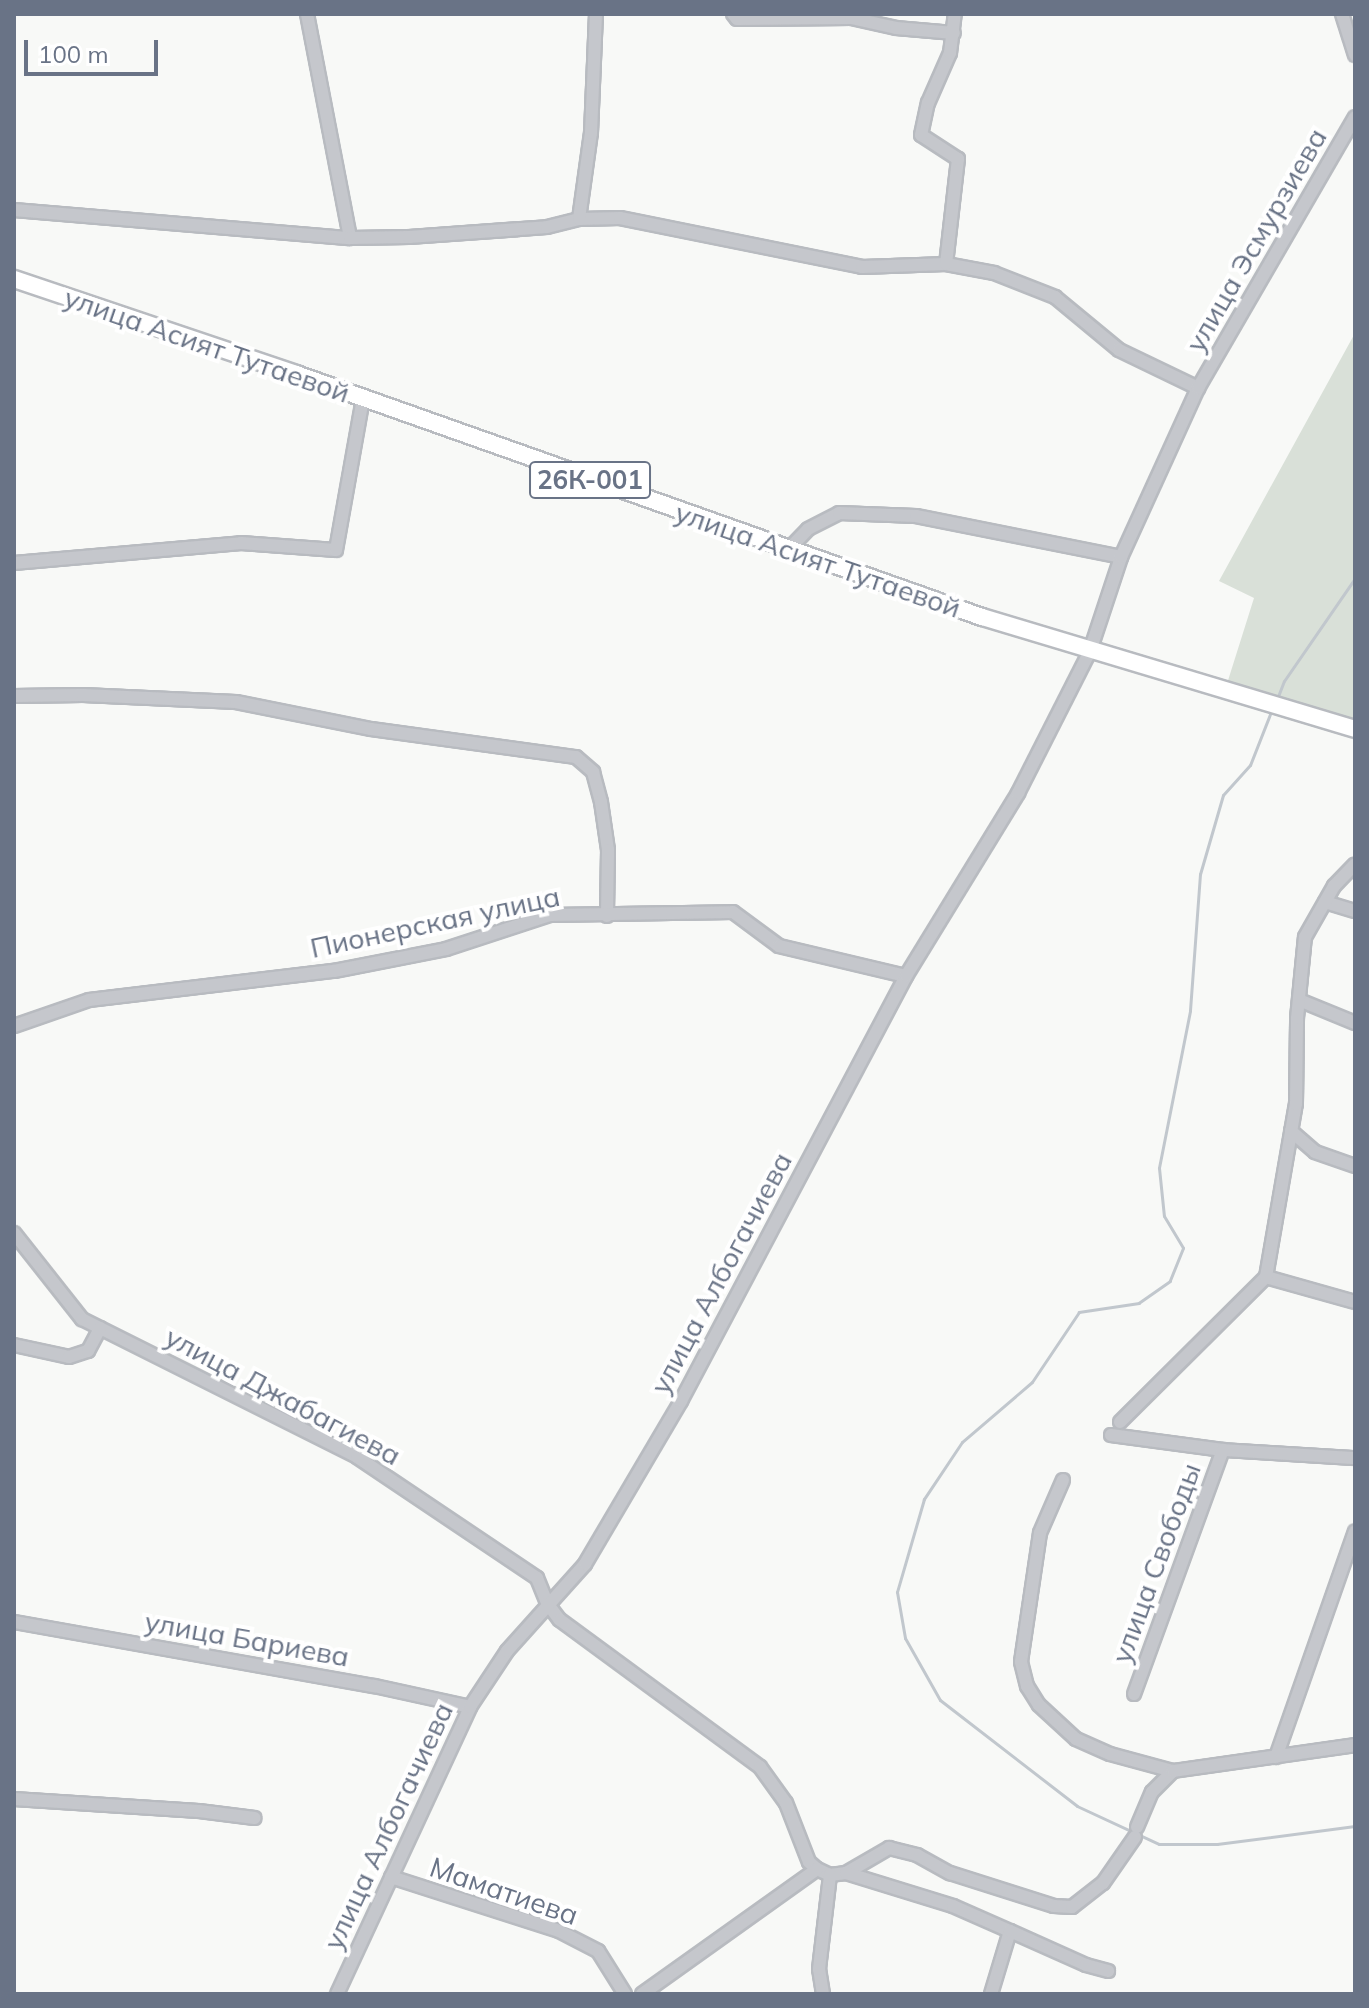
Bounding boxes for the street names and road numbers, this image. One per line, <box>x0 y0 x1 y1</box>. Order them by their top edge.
street label: улица Эсмурзиева <box>1178 122 1334 358</box>
street label: улица Асият Тутаевой <box>60 280 354 410</box>
road number: 26К-001 <box>528 458 652 502</box>
street label: улица Асият Тутаевой <box>671 495 965 625</box>
street label: Пионерская улица <box>307 879 563 965</box>
street label: улица Албогачиева <box>643 1147 799 1399</box>
street label: улица Джабагиева <box>160 1320 406 1472</box>
street label: улица Свободы <box>1104 1458 1208 1668</box>
street label: улица Бариева <box>142 1604 352 1674</box>
street label: улица Албогачиева <box>316 1697 460 1955</box>
street label: Маматиева <box>425 1850 583 1932</box>

